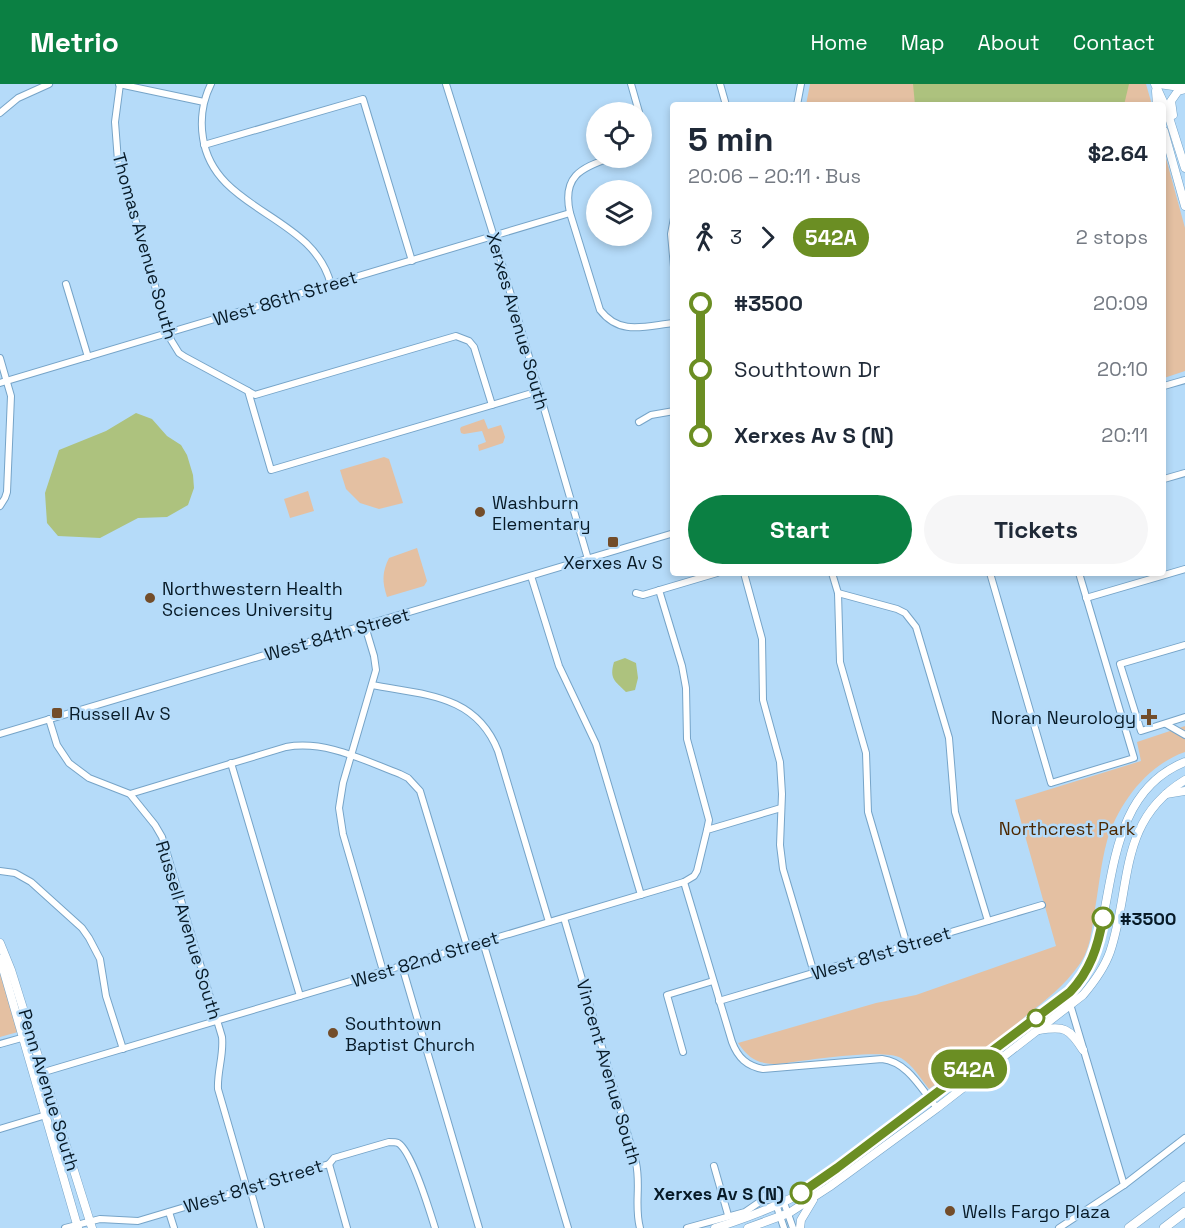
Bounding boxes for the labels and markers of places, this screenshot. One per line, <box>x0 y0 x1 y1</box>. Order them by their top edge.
place label: Washburn Elementary <box>492 491 591 535</box>
marker: Washburn Elementary <box>473 505 487 519</box>
marker: Xerxes Av S <box>606 535 620 549</box>
place label: Xerxes Av S <box>563 551 663 574</box>
place label: Northwestern Health Sciences University <box>162 577 343 621</box>
marker: Northwestern Health Sciences University <box>143 591 157 605</box>
place label: Russell Av S <box>69 702 171 725</box>
marker: Russell Av S <box>50 706 64 720</box>
place label: Noran Neurology <box>991 706 1136 729</box>
marker: Noran Neurology <box>1140 708 1158 726</box>
marker: #3500 <box>1092 907 1114 929</box>
place label: #3500 <box>1120 907 1177 930</box>
unlabelled marker <box>1027 1009 1045 1027</box>
place label: Southtown Baptist Church <box>345 1012 475 1056</box>
marker: Southtown Baptist Church <box>326 1026 340 1040</box>
place label: Xerxes Av S (N) <box>654 1182 784 1205</box>
marker: Xerxes Av S (N) <box>790 1182 812 1204</box>
place label: Wells Fargo Plaza <box>962 1200 1110 1223</box>
marker: Wells Fargo Plaza <box>943 1204 957 1218</box>

